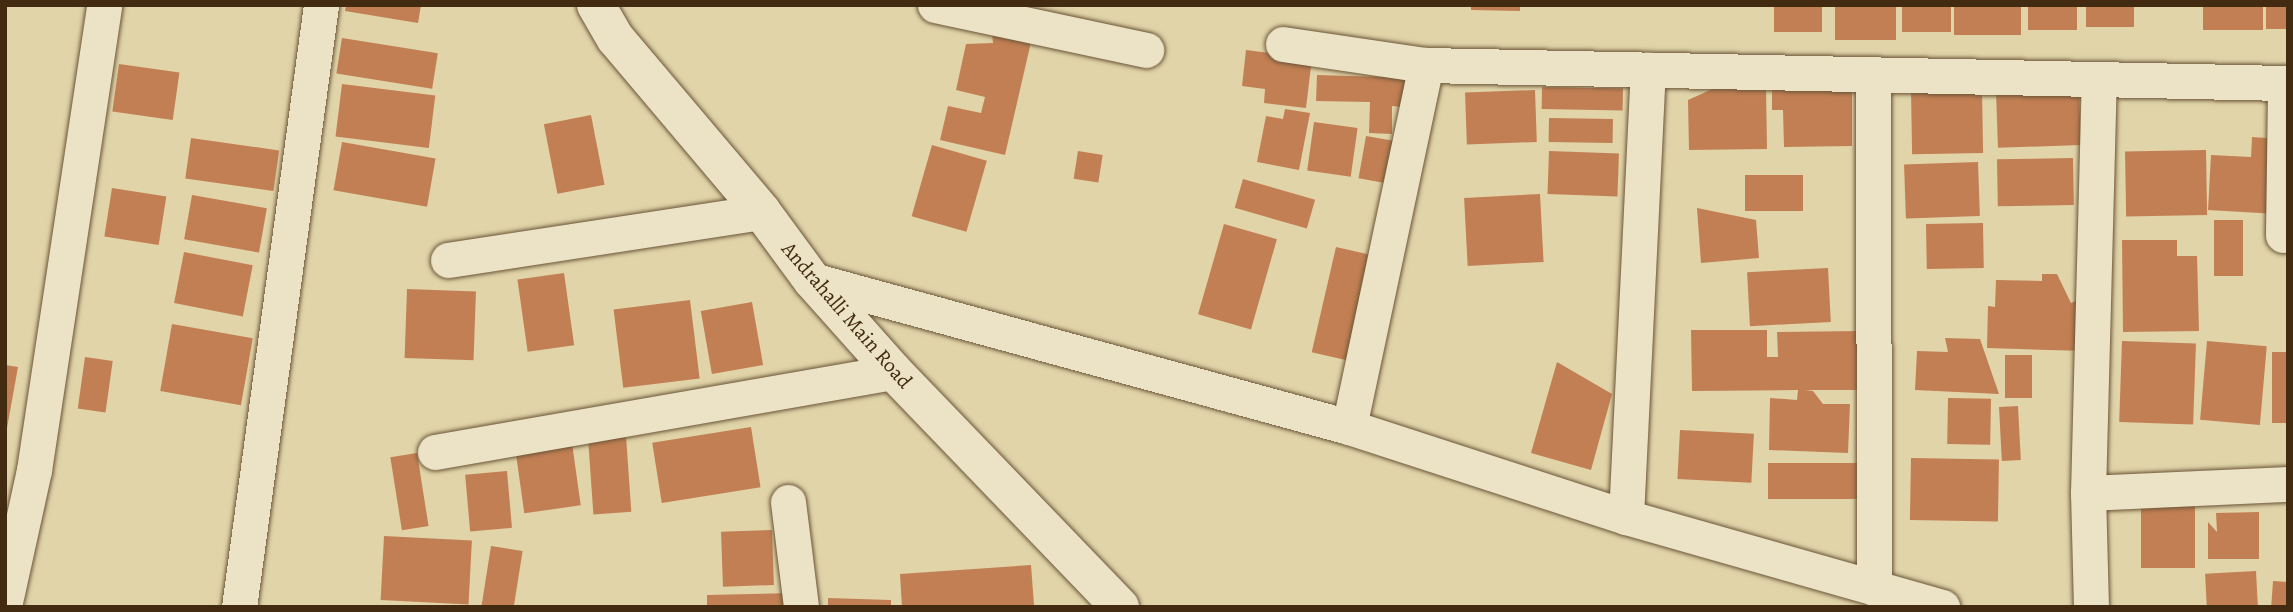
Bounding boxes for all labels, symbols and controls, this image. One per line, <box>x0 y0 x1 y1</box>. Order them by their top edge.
street label: Andrahalli Main Road <box>776 236 918 394</box>

